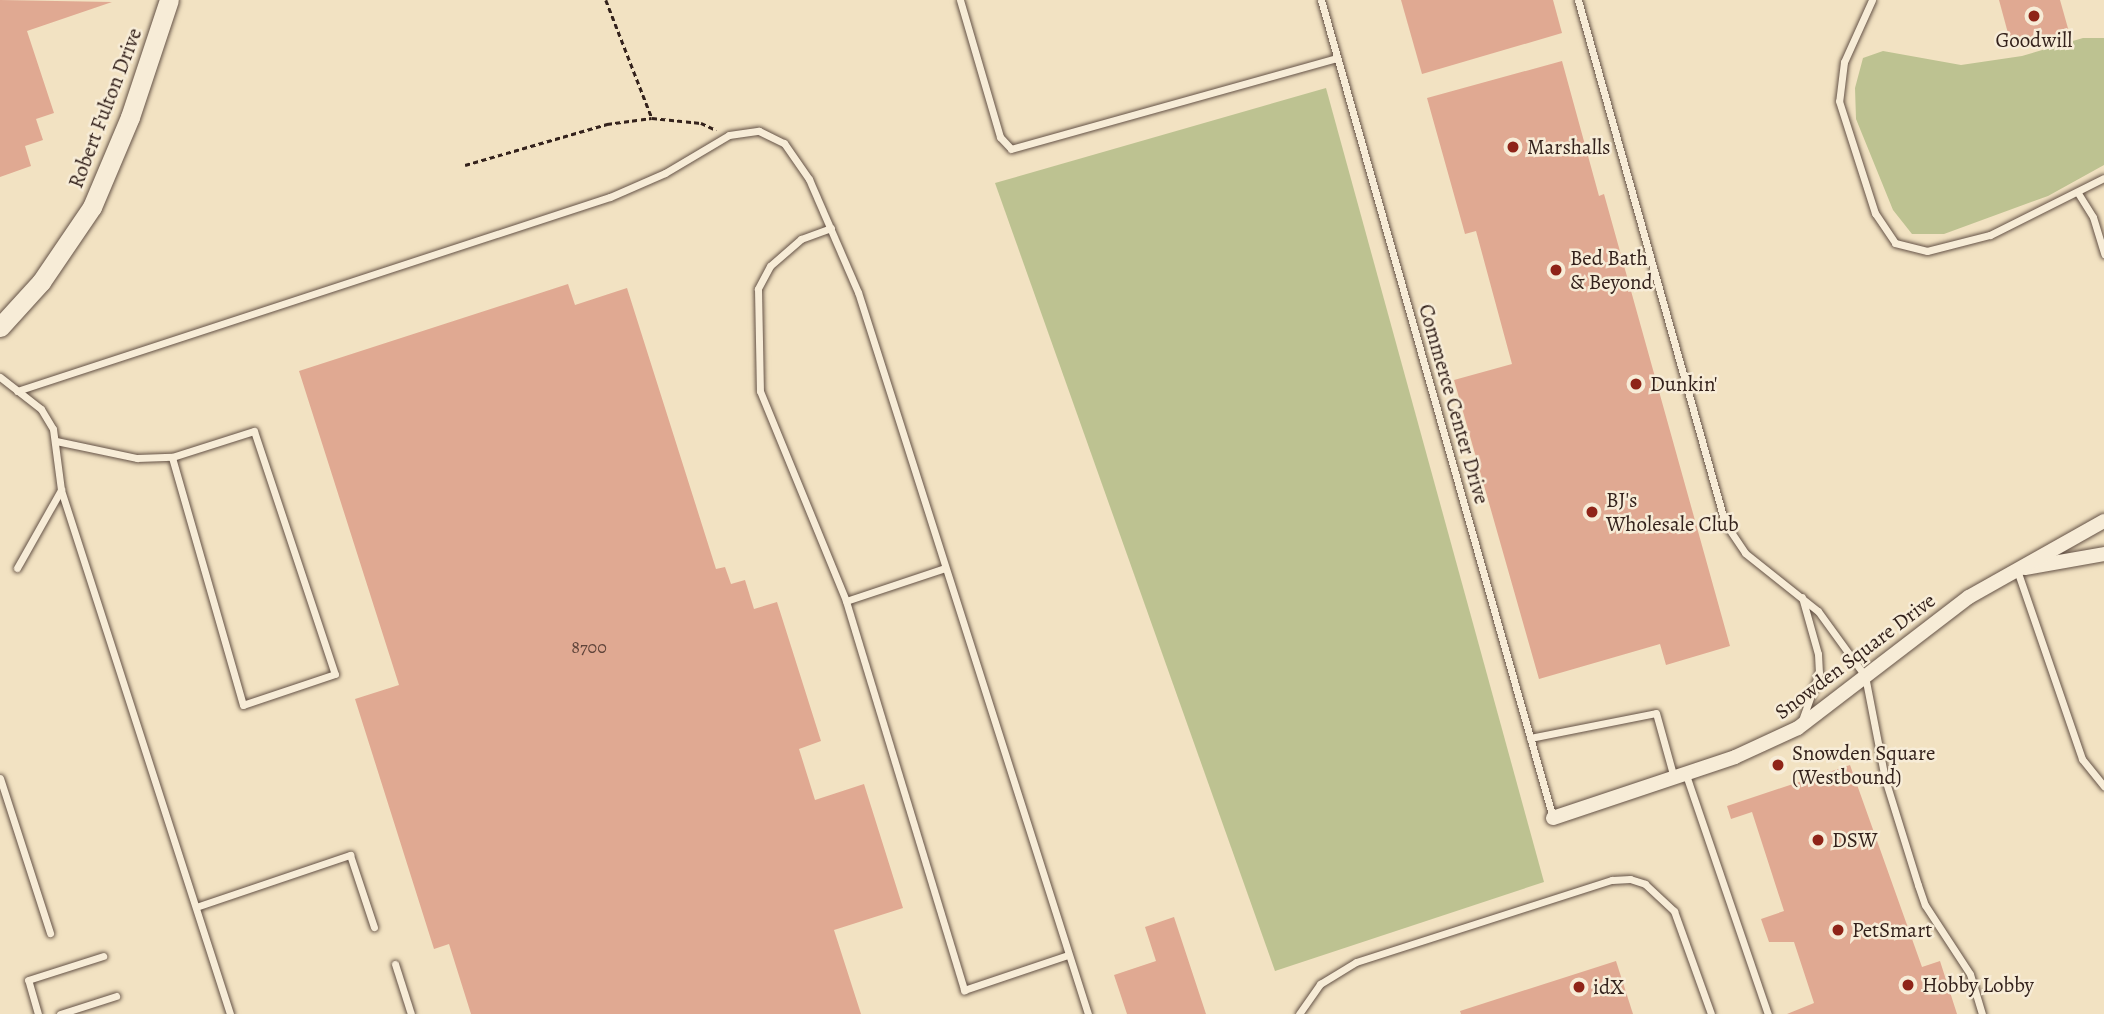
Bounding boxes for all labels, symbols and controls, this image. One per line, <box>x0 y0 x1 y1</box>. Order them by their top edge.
marker: Goodwill <box>2026 8 2042 24</box>
street label: Robert Fulton Drive <box>63 24 147 192</box>
place label: Goodwill <box>1996 27 2072 53</box>
place label: Marshalls <box>1527 134 1611 160</box>
marker: Marshalls <box>1505 139 1521 155</box>
place label: Bed Bath & Beyond <box>1570 245 1653 295</box>
marker: Bed Bath & Beyond <box>1548 262 1564 278</box>
street label: Commerce Center Drive <box>1413 301 1495 507</box>
place label: Dunkin' <box>1650 371 1718 397</box>
marker: Dunkin' <box>1628 376 1644 392</box>
place label: BJ's Wholesale Club <box>1606 487 1739 537</box>
marker: BJ's Wholesale Club <box>1584 504 1600 520</box>
street label: Snowden Square Drive <box>1770 587 1940 725</box>
house number: 8700 <box>571 636 607 658</box>
place label: Snowden Square (Westbound) <box>1792 740 1935 790</box>
marker: Snowden Square (Westbound) <box>1770 757 1786 773</box>
place label: DSW <box>1832 827 1877 853</box>
marker: DSW <box>1810 832 1826 848</box>
place label: PetSmart <box>1852 917 1932 943</box>
marker: PetSmart <box>1830 922 1846 938</box>
place label: Hobby Lobby <box>1922 972 2034 998</box>
place label: idX <box>1593 974 1624 1000</box>
marker: Hobby Lobby <box>1900 977 1916 993</box>
marker: idX <box>1571 979 1587 995</box>

